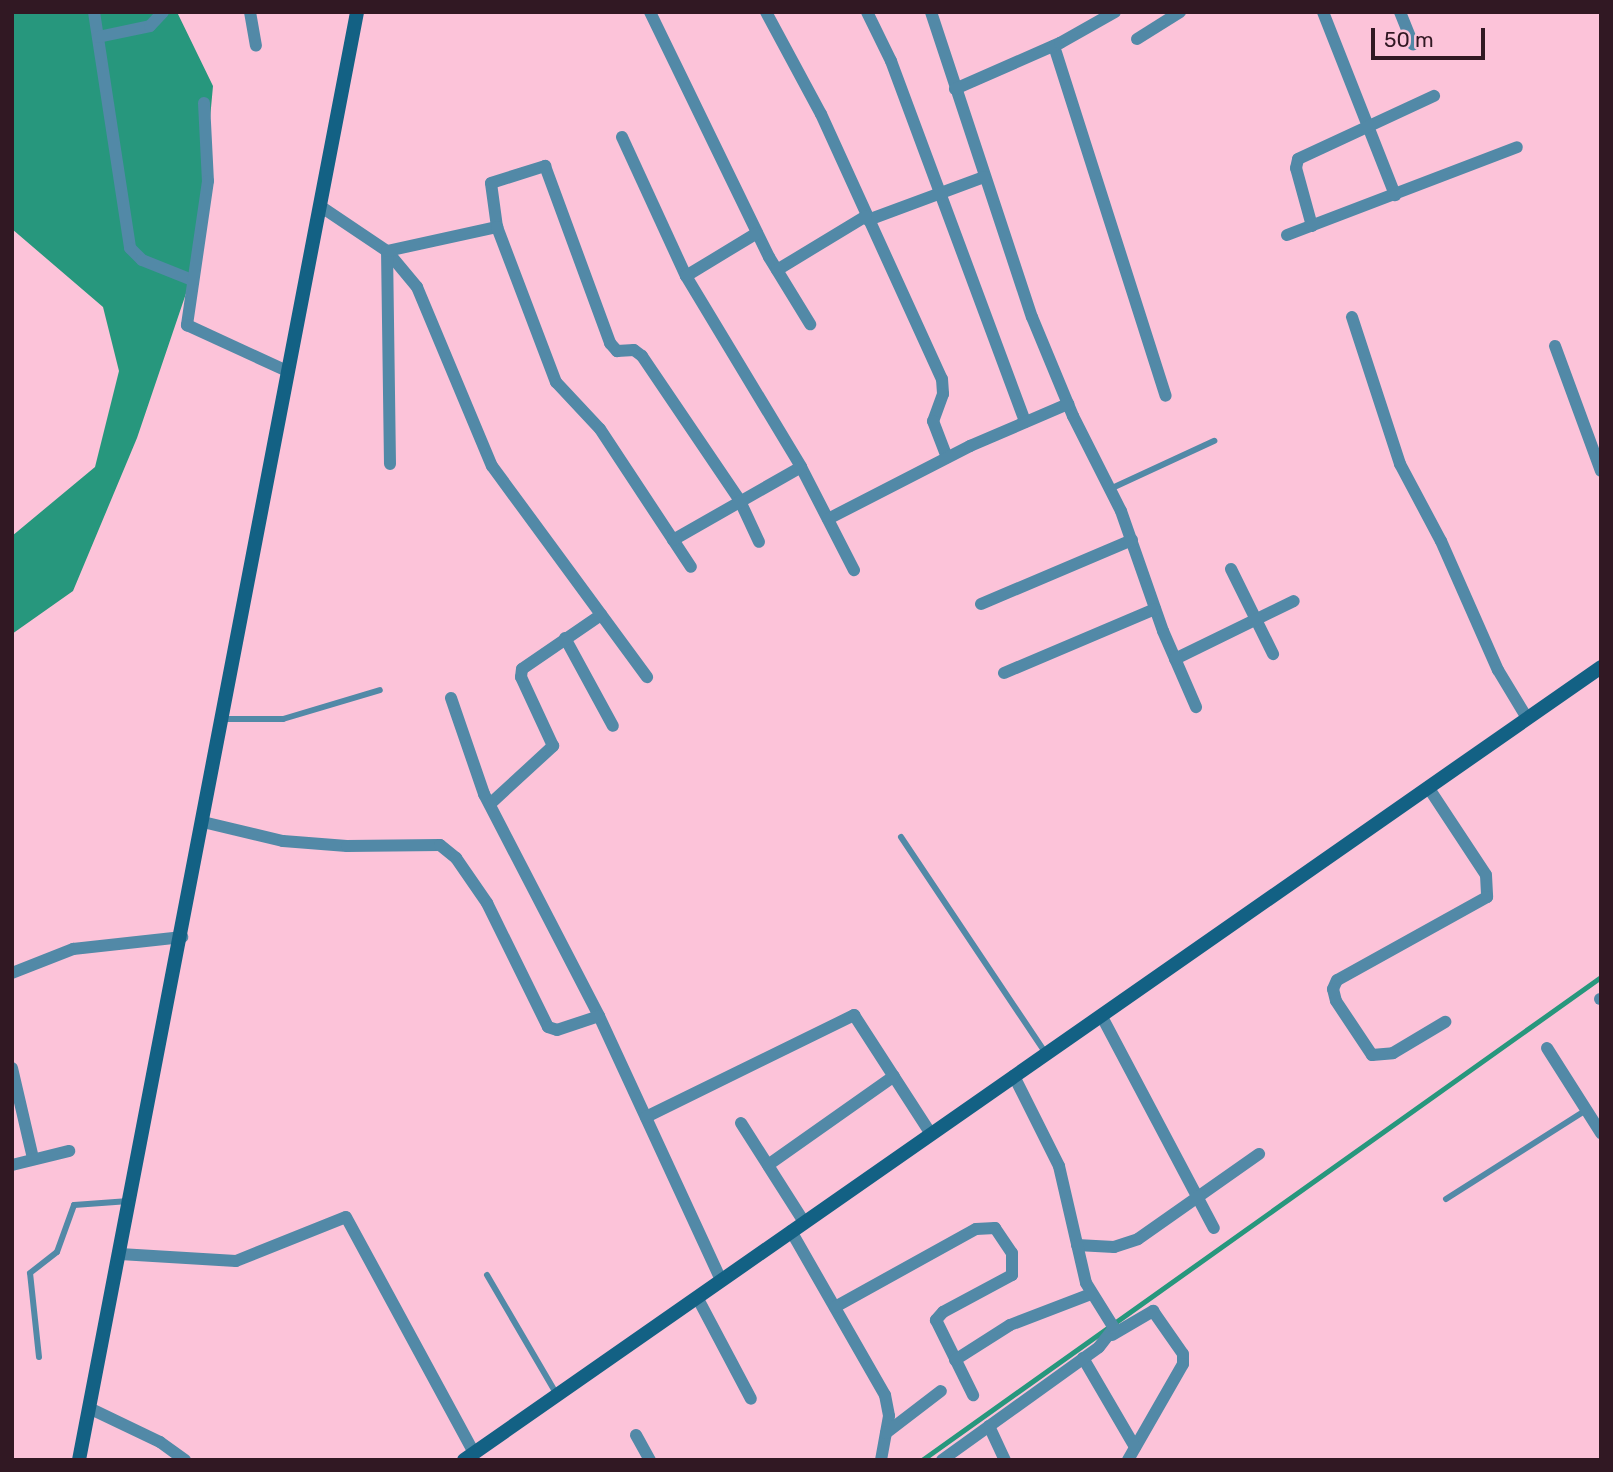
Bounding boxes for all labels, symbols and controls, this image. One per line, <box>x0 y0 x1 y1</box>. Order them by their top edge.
scale bar <box>1375 14 1489 58</box>
text: 50 m <box>1384 27 1434 52</box>

